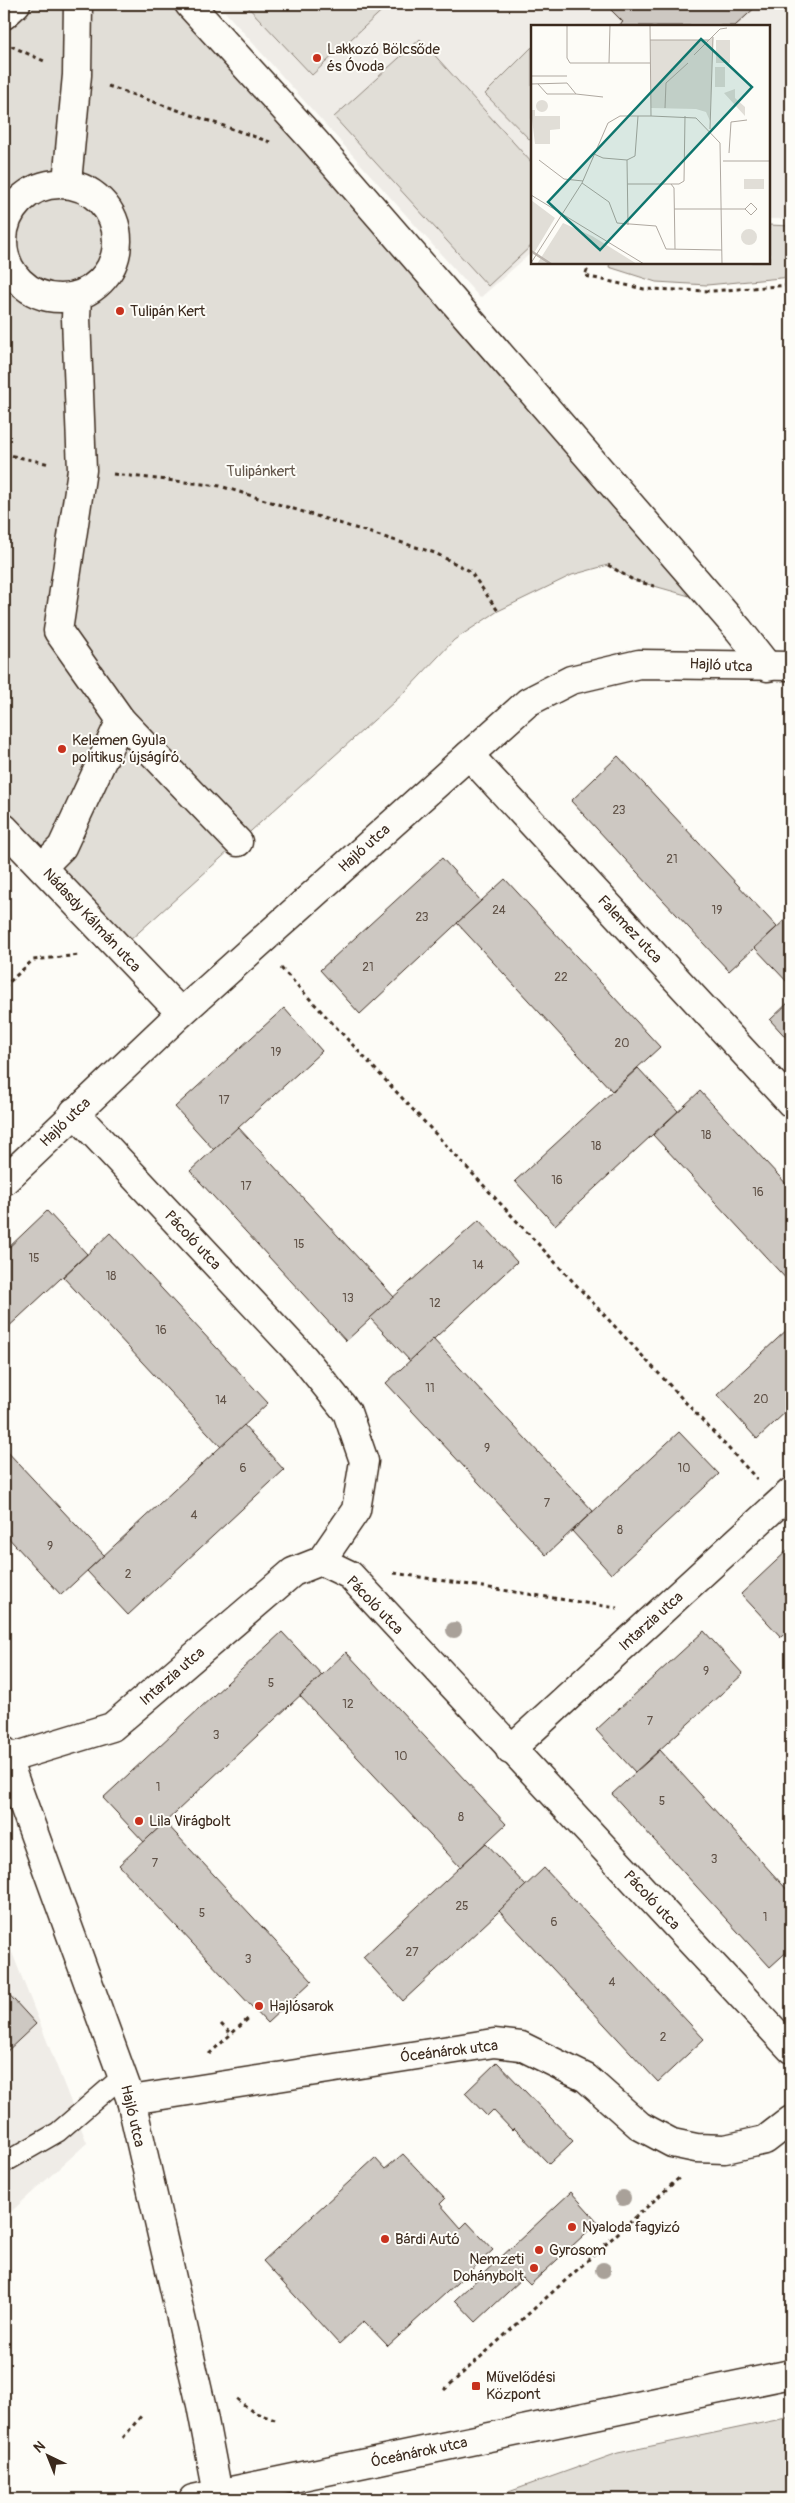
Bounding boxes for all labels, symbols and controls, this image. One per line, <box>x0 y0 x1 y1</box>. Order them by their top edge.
inset map <box>531 25 770 264</box>
place label: Lakkozó Bölcsőde és Óvoda <box>327 40 441 76</box>
marker: Lakkozó Bölcsőde és Óvoda <box>311 52 323 64</box>
place label: Tulipán Kert <box>130 302 206 321</box>
marker: Tulipán Kert <box>114 305 126 317</box>
park label: Tulipánkert <box>226 462 297 481</box>
street label: Hajló utca <box>689 654 753 677</box>
place label: Kelemen Gyula politikus, újságíró <box>72 731 179 767</box>
marker: Kelemen Gyula politikus, újságíró <box>56 743 68 755</box>
house number: 23 <box>612 803 626 818</box>
street label: Hajló utca <box>335 820 394 877</box>
house number: 21 <box>666 852 678 867</box>
street label: Nádasdy Kálmán utca <box>39 864 145 976</box>
street label: Falemez utca <box>593 891 666 967</box>
house number: 24 <box>492 903 506 918</box>
house number: 19 <box>712 903 722 918</box>
house number: 23 <box>415 910 429 925</box>
house number: 21 <box>362 960 374 975</box>
house number: 22 <box>554 970 568 985</box>
house number: 20 <box>615 1036 629 1051</box>
house number: 19 <box>271 1045 281 1060</box>
house number: 17 <box>218 1093 230 1108</box>
street label: Hajló utca <box>36 1094 95 1151</box>
house number: 18 <box>701 1128 711 1143</box>
house number: 18 <box>591 1139 601 1154</box>
house number: 16 <box>551 1173 563 1188</box>
house number: 17 <box>240 1179 252 1194</box>
house number: 16 <box>752 1185 764 1200</box>
street label: Pácoló utca <box>160 1207 225 1274</box>
house number: 15 <box>293 1237 305 1252</box>
house number: 15 <box>28 1251 40 1266</box>
house number: 14 <box>472 1258 484 1273</box>
house number: 18 <box>106 1269 116 1284</box>
house number: 13 <box>342 1291 354 1306</box>
house number: 12 <box>429 1296 441 1311</box>
house number: 16 <box>155 1323 167 1338</box>
house number: 11 <box>425 1381 435 1396</box>
house number: 20 <box>754 1392 768 1407</box>
house number: 14 <box>215 1393 227 1408</box>
house number: 9 <box>484 1441 490 1456</box>
house number: 6 <box>240 1461 247 1476</box>
house number: 10 <box>678 1461 690 1476</box>
house number: 7 <box>544 1496 551 1511</box>
house number: 4 <box>191 1508 198 1523</box>
house number: 8 <box>617 1523 623 1538</box>
house number: 9 <box>47 1539 53 1554</box>
house number: 2 <box>125 1567 132 1582</box>
street label: Pácoló utca <box>342 1572 407 1639</box>
street label: Intarzia utca <box>615 1588 687 1655</box>
street label: Intarzia utca <box>136 1643 209 1710</box>
house number: 9 <box>703 1664 709 1679</box>
house number: 5 <box>268 1676 274 1691</box>
house number: 12 <box>342 1697 354 1712</box>
house number: 7 <box>647 1714 654 1729</box>
house number: 3 <box>213 1728 220 1743</box>
house number: 10 <box>395 1749 407 1764</box>
house number: 1 <box>156 1780 160 1795</box>
house number: 5 <box>659 1794 665 1809</box>
house number: 8 <box>458 1810 464 1825</box>
place label: Lila Virágbolt <box>149 1812 231 1831</box>
marker: Lila Virágbolt <box>133 1815 145 1827</box>
house number: 3 <box>711 1852 718 1867</box>
house number: 7 <box>152 1856 159 1871</box>
street label: Pácoló utca <box>619 1867 684 1934</box>
house number: 25 <box>455 1899 469 1914</box>
house number: 5 <box>199 1906 205 1921</box>
house number: 1 <box>763 1910 767 1925</box>
house number: 6 <box>551 1915 558 1930</box>
house number: 27 <box>405 1945 419 1960</box>
house number: 3 <box>245 1952 252 1967</box>
house number: 4 <box>609 1975 616 1990</box>
place label: Hajlósarok <box>269 1997 334 2016</box>
marker: Hajlósarok <box>253 2000 265 2012</box>
house number: 2 <box>660 2030 667 2045</box>
street label: Óceánárok utca <box>399 2036 499 2067</box>
street label: Hajló utca <box>116 2083 149 2149</box>
place label: Nyaloda fagyizó <box>582 2218 680 2237</box>
marker: Nyaloda fagyizó <box>566 2221 578 2233</box>
place label: Bárdi Autó <box>395 2230 460 2249</box>
marker: Bárdi Autó <box>379 2233 391 2245</box>
place label: Gyrosom <box>549 2241 606 2260</box>
marker: Gyrosom <box>533 2244 545 2256</box>
place label: Nemzeti Dohánybolt <box>453 2250 525 2286</box>
marker: Nemzeti Dohánybolt <box>528 2262 540 2274</box>
place label: Művelődési Központ <box>486 2368 556 2404</box>
marker: Művelődési Központ <box>470 2380 482 2392</box>
north arrow <box>22 2430 72 2480</box>
street label: Óceánárok utca <box>369 2433 469 2472</box>
text: N <box>30 2437 49 2456</box>

